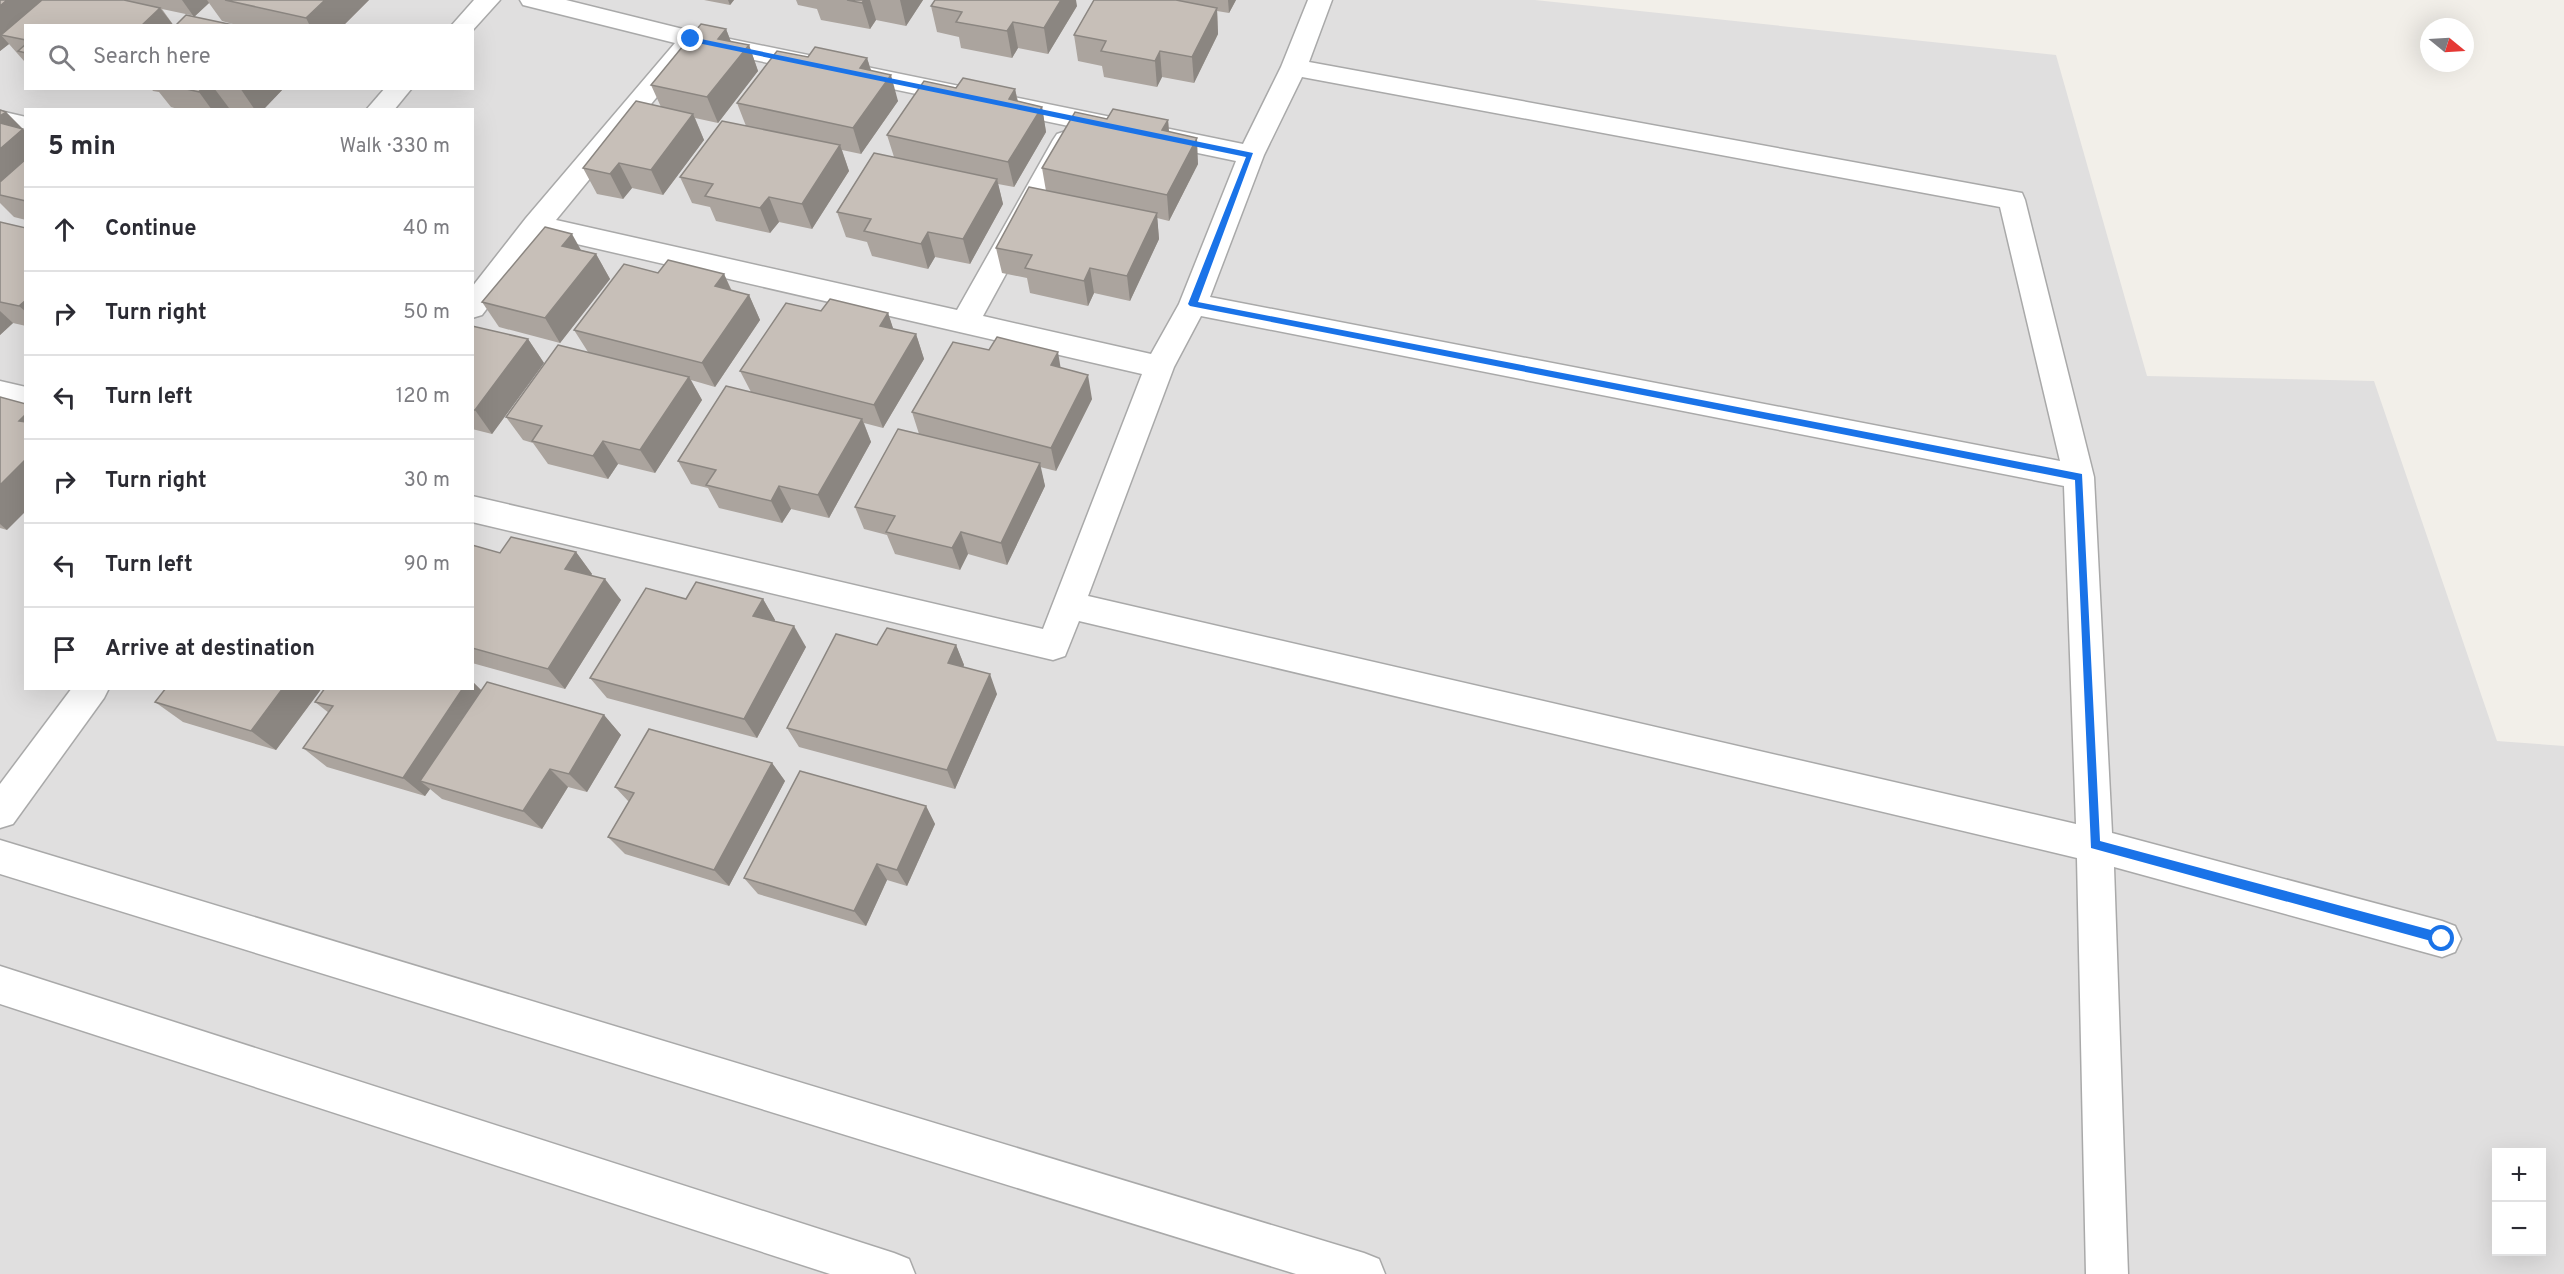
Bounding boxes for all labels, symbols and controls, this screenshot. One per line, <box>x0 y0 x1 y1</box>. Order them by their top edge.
north arrow <box>2420 18 2474 72</box>
search box <box>24 24 474 90</box>
route end <box>677 25 703 51</box>
icon: search <box>45 41 78 74</box>
text: Search here <box>93 44 211 71</box>
text: 5 min <box>48 131 116 164</box>
text: Walk · 330 m <box>340 134 450 160</box>
icon: ahead <box>48 213 81 246</box>
text: Continue <box>105 216 196 243</box>
text: 40 m <box>403 216 450 242</box>
icon: right <box>48 297 81 330</box>
text: Turn right <box>105 300 207 327</box>
text: 50 m <box>403 300 450 326</box>
icon: left <box>48 381 81 414</box>
text: Turn left <box>105 384 193 411</box>
text: 120 m <box>396 384 450 410</box>
icon: right <box>48 465 81 498</box>
text: Turn right <box>105 468 207 495</box>
text: 30 m <box>404 468 450 494</box>
icon: left <box>48 549 81 582</box>
text: Turn left <box>105 552 193 579</box>
text: 90 m <box>404 552 450 578</box>
icon: arrive <box>48 633 81 666</box>
text: Arrive at destination <box>105 636 315 663</box>
route start <box>2428 925 2454 951</box>
map controls <box>2492 1148 2546 1256</box>
button: + <box>2492 1148 2546 1202</box>
button: − <box>2492 1202 2546 1256</box>

